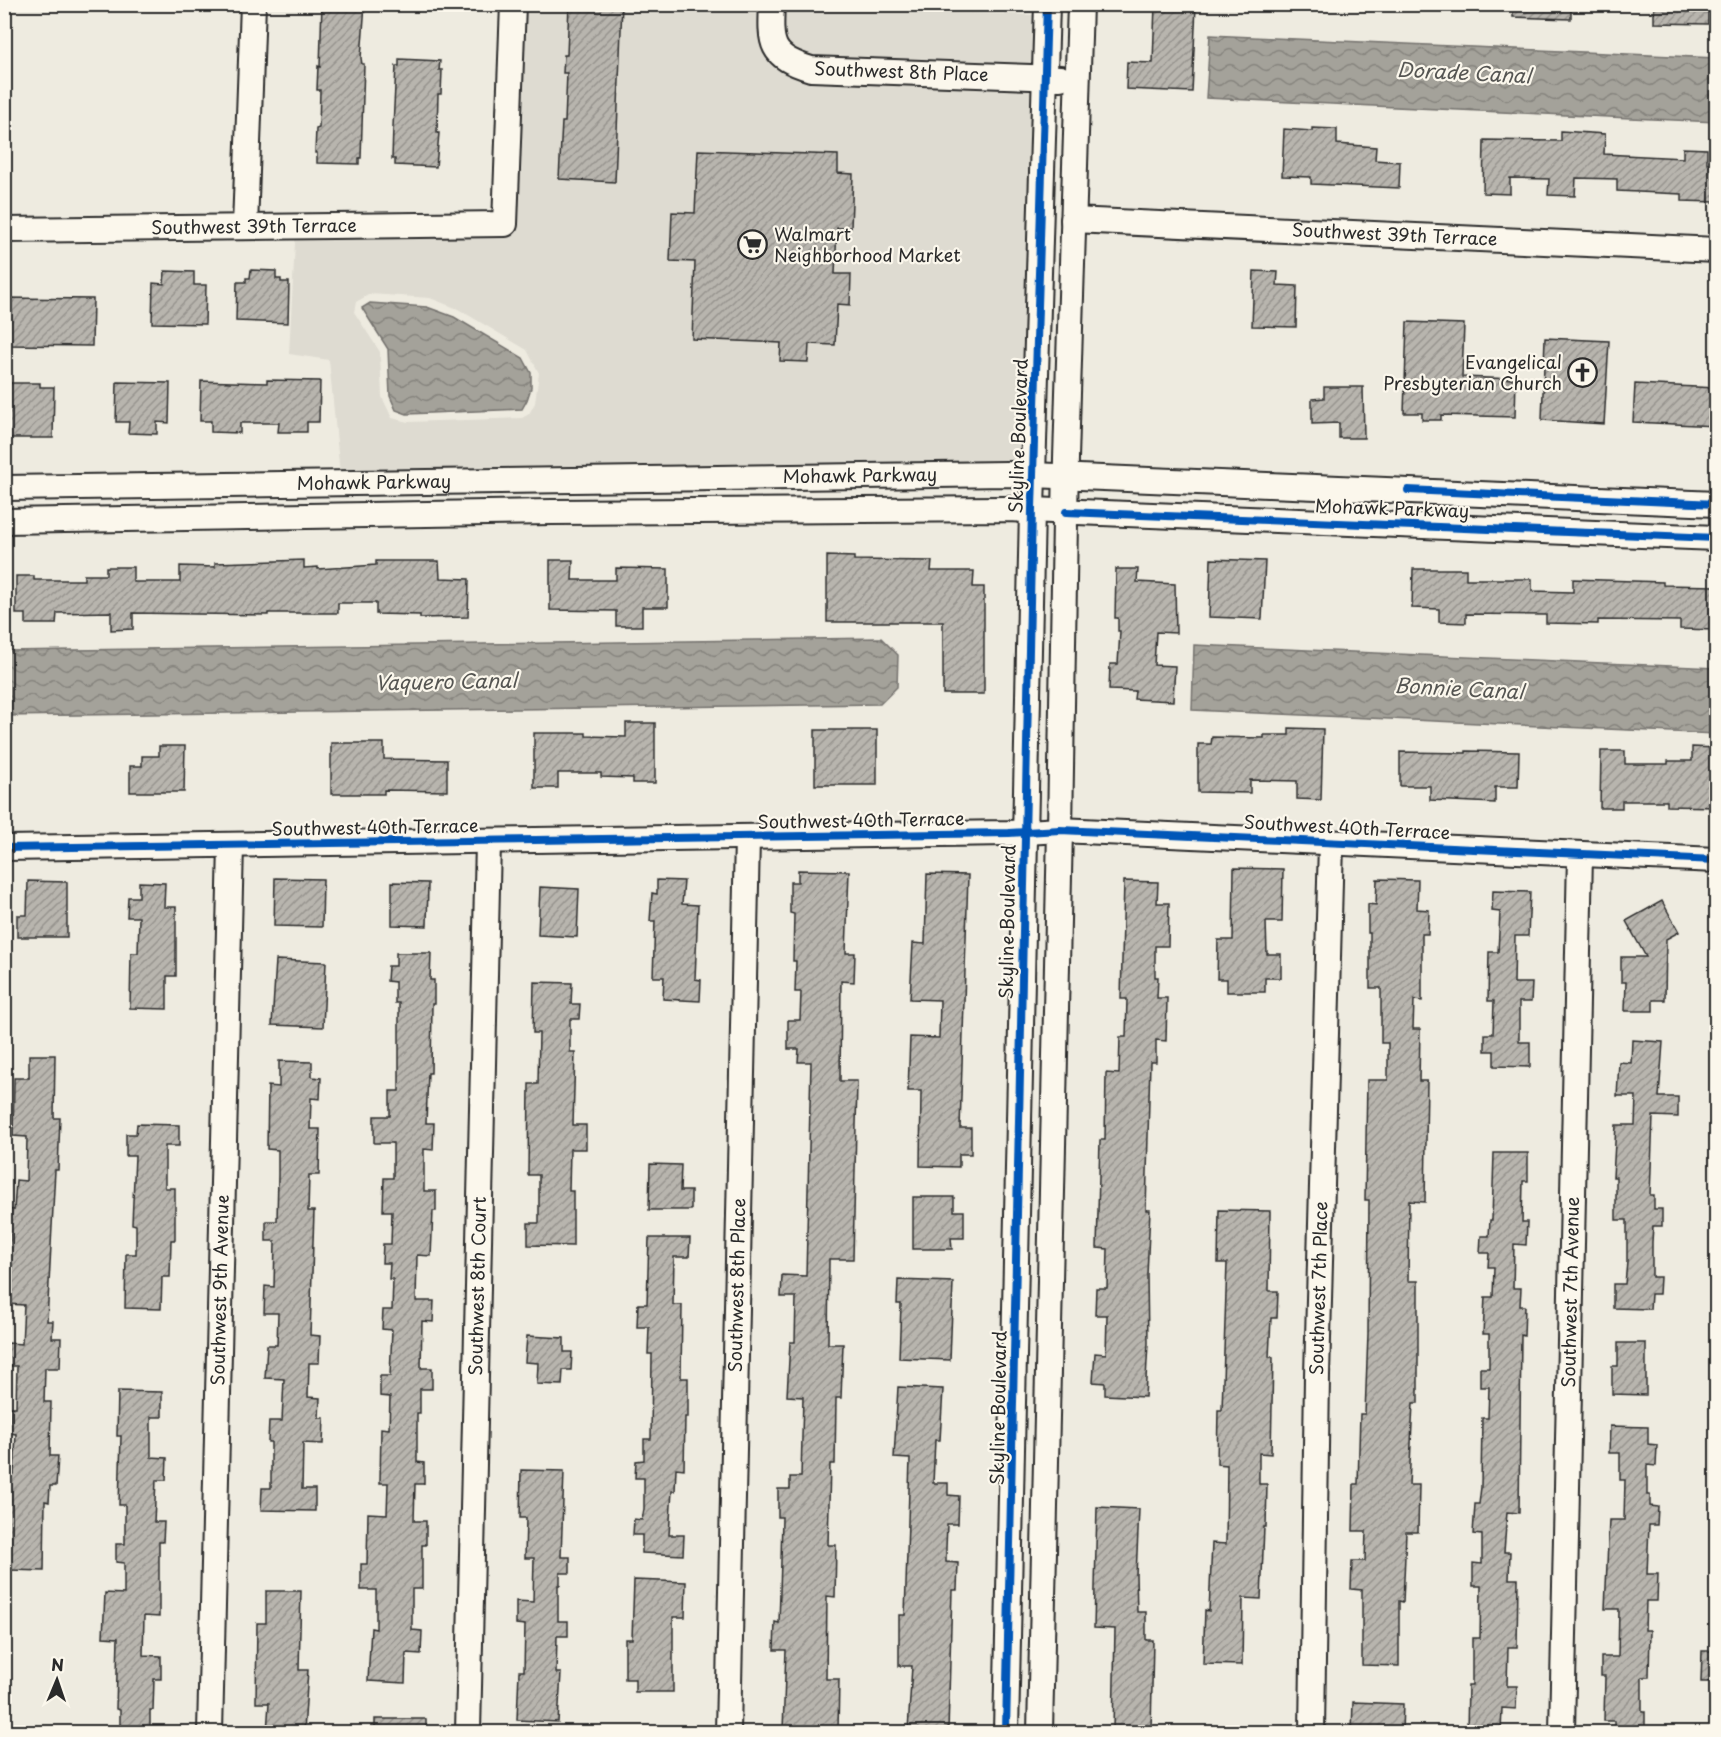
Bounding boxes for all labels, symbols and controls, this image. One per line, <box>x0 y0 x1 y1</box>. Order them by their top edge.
street label: Southwest 8th Place <box>814 54 989 87</box>
water label: Dorade Canal <box>1396 54 1535 91</box>
street label: Southwest 39th Terrace <box>151 211 357 240</box>
street label: Southwest 39th Terrace <box>1291 215 1498 252</box>
place label: Walmart Neighborhood Market <box>774 220 961 268</box>
supermarket icon: Walmart Neighborhood Market <box>737 229 769 261</box>
place label: Evangelical Presbyterian Church <box>1383 348 1562 396</box>
church icon: Evangelical Presbyterian Church <box>1567 357 1599 389</box>
street label: Skyline Boulevard <box>1001 358 1034 514</box>
street label: Mohawk Parkway <box>783 460 937 489</box>
street label: Mohawk Parkway <box>297 467 451 496</box>
street label: Mohawk Parkway <box>1314 491 1470 524</box>
water label: Vaquero Canal <box>375 665 521 697</box>
water label: Bonnie Canal <box>1394 670 1528 707</box>
street label: Southwest 40th Terrace <box>757 804 965 835</box>
street label: Southwest 40th Terrace <box>1243 808 1451 845</box>
street label: Southwest 40th Terrace <box>271 811 479 842</box>
street label: Skyline Boulevard <box>992 844 1021 1000</box>
street label: Southwest 9th Avenue <box>203 1194 235 1386</box>
street label: Southwest 8th Court <box>461 1196 492 1376</box>
street label: Southwest 7th Avenue <box>1554 1196 1585 1388</box>
street label: Southwest 8th Place <box>721 1198 751 1373</box>
street label: Southwest 7th Place <box>1302 1201 1334 1375</box>
street label: Skyline Boulevard <box>983 1330 1012 1486</box>
north arrow <box>27 1650 87 1710</box>
text: N <box>51 1652 64 1676</box>

